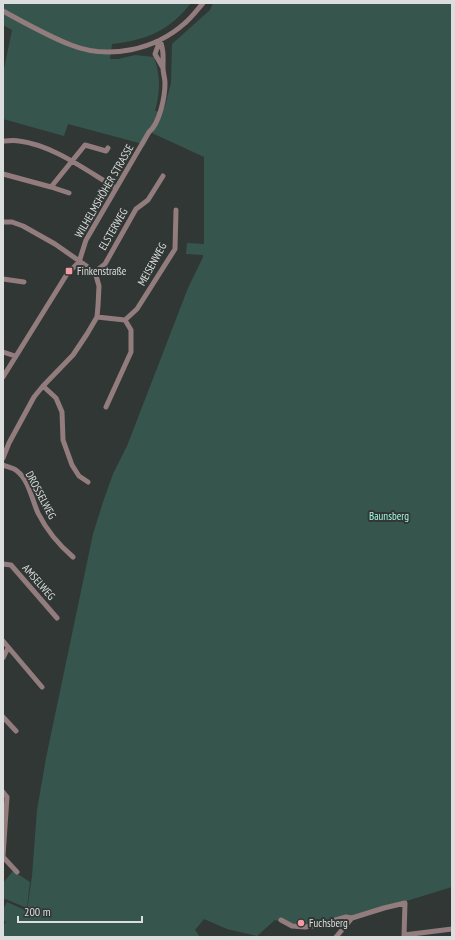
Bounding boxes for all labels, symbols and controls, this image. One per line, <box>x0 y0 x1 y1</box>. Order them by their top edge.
street label: WILHELMSHÖHER STRASSE <box>72 142 137 240</box>
street label: ELSTERWEG <box>95 206 131 252</box>
street label: MEISENWEG <box>134 240 170 288</box>
place label: Finkenstraße <box>77 264 127 278</box>
marker: Finkenstraße <box>64 266 74 276</box>
street label: DROSSELWEG <box>23 469 59 521</box>
park label: Baunsberg <box>369 509 409 523</box>
street label: AMSELWEG <box>20 561 58 603</box>
scale bar <box>18 898 142 924</box>
text: 200 m <box>24 904 51 919</box>
place label: Fuchsberg <box>309 916 348 930</box>
marker: Fuchsberg <box>296 918 306 928</box>

